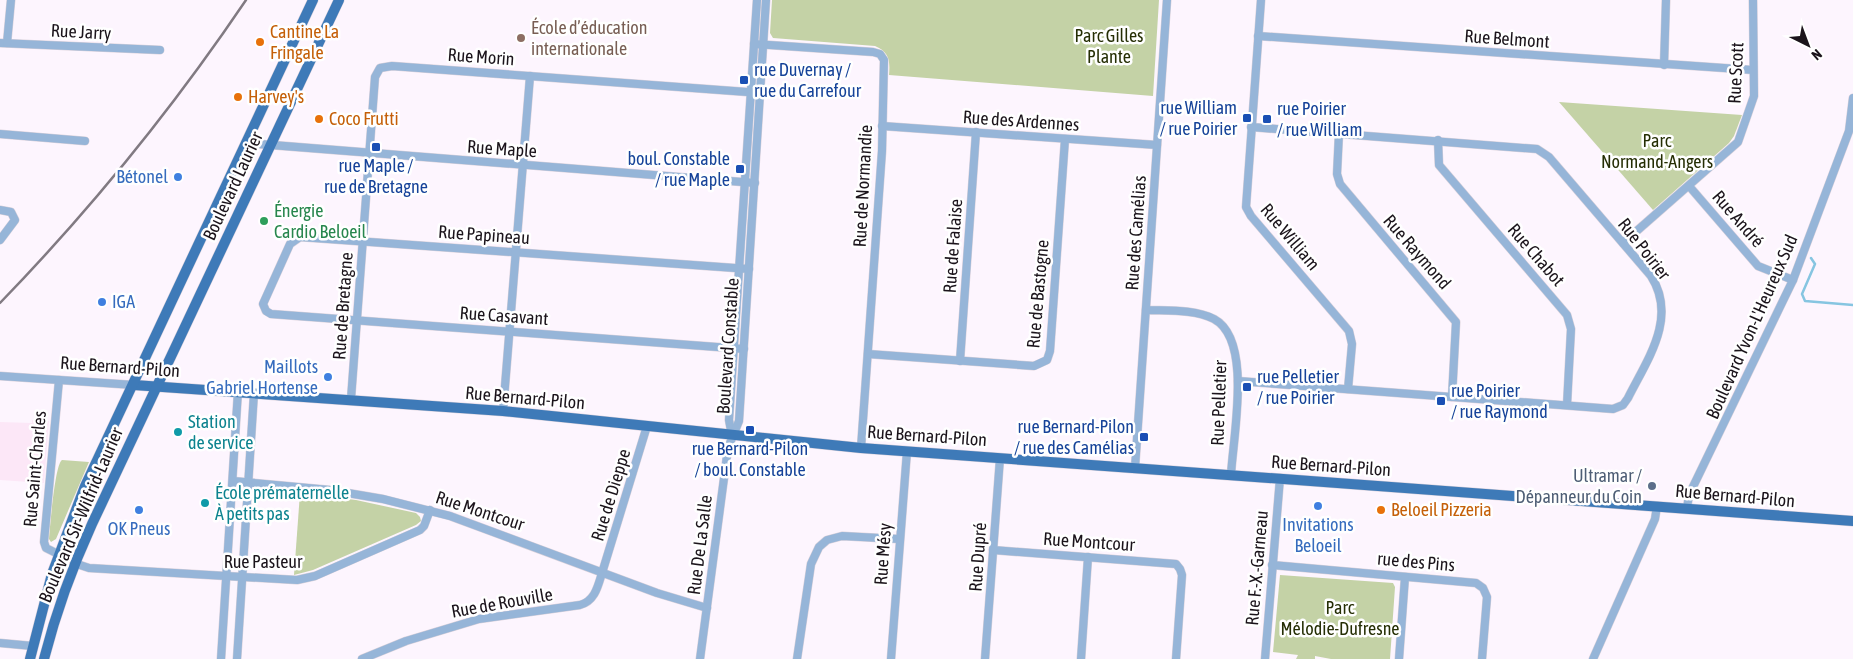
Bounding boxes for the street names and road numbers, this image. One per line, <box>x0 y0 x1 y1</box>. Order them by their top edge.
street label: Rue Jarry <box>50 19 112 44</box>
street label: Rue Belmont <box>1464 25 1550 52</box>
street label: Rue Scott <box>1723 42 1748 104</box>
street label: Rue Morin <box>447 44 515 69</box>
street label: Rue des Ardennes <box>962 106 1080 135</box>
street label: Rue de Normandie <box>849 124 876 248</box>
street label: Boulevard Laurier <box>198 128 267 243</box>
street label: Rue Maple <box>466 136 538 161</box>
street label: Rue des Camélias <box>1121 175 1150 291</box>
street label: Rue André <box>1708 186 1769 251</box>
street label: Rue de Falaise <box>939 198 966 294</box>
street label: Rue William <box>1256 199 1324 274</box>
street label: Rue Raymond <box>1379 210 1455 293</box>
street label: Rue Poirier <box>1614 214 1675 284</box>
street label: Rue Chabot <box>1504 219 1569 290</box>
street label: Rue Papineau <box>438 221 531 248</box>
street label: Boulevard Yvon-L'Heureux Sud <box>1701 231 1802 422</box>
street label: Rue de Bastogne <box>1022 239 1053 349</box>
street label: Rue de Bretagne <box>328 252 357 360</box>
street label: Boulevard Constable <box>712 277 743 415</box>
street label: Rue Casavant <box>459 302 549 329</box>
street label: Rue Bernard-Pilon <box>59 352 181 381</box>
street label: Rue Pelletier <box>1207 359 1231 446</box>
street label: Rue Bernard-Pilon <box>464 382 586 413</box>
street label: Rue Saint-Charles <box>19 410 50 528</box>
street label: Rue Bernard-Pilon <box>866 421 988 450</box>
street label: Boulevard Sir-Wilfrid-Laurier <box>34 424 127 605</box>
street label: Rue de Dieppe <box>587 446 634 543</box>
street label: Rue Bernard-Pilon <box>1270 451 1392 480</box>
street label: Rue Bernard-Pilon <box>1674 480 1796 511</box>
street label: Rue Montcour <box>433 486 528 535</box>
street label: Rue De La Salle <box>683 494 716 596</box>
street label: Rue F.-X.-Garneau <box>1241 510 1272 626</box>
street label: Rue Mésy <box>870 522 895 586</box>
street label: Rue Dupré <box>965 522 990 592</box>
street label: Rue Montcour <box>1043 528 1136 555</box>
street label: rue des Pins <box>1376 548 1456 575</box>
street label: Rue Pasteur <box>224 551 303 572</box>
street label: Rue de Rouville <box>449 583 554 622</box>

